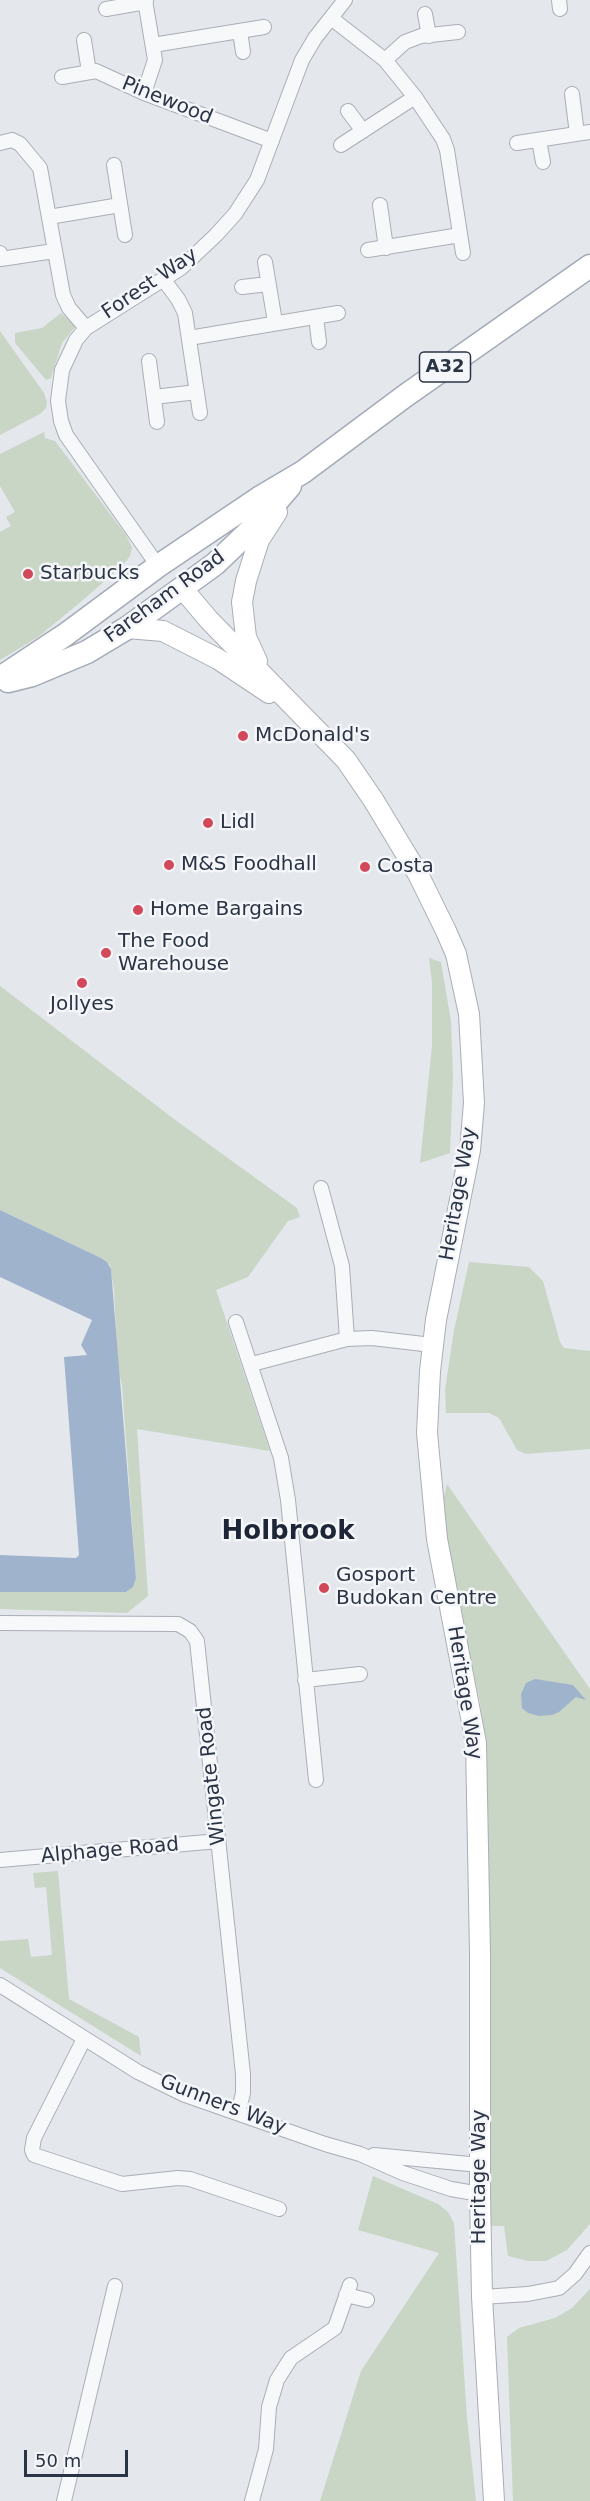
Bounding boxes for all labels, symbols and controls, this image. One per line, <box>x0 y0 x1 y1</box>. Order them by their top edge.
street label: Pinewood <box>118 72 216 130</box>
street label: Forest Way <box>98 243 202 325</box>
road number: A32 <box>420 352 470 382</box>
street label: Fareham Road <box>100 545 230 649</box>
place label: Starbucks <box>40 562 139 586</box>
marker: Starbucks <box>21 567 35 581</box>
place label: McDonald's <box>255 724 370 748</box>
marker: McDonald's <box>236 729 250 743</box>
place label: Lidl <box>220 811 255 835</box>
marker: Lidl <box>201 816 215 830</box>
place label: M&S Foodhall <box>181 853 317 877</box>
place label: Costa <box>377 855 434 879</box>
marker: M&S Foodhall <box>162 858 176 872</box>
marker: Costa <box>358 860 372 874</box>
place label: Home Bargains <box>150 898 303 922</box>
marker: Home Bargains <box>131 903 145 917</box>
place label: The Food Warehouse <box>118 930 229 977</box>
marker: The Food Warehouse <box>99 946 113 960</box>
marker: Jollyes <box>75 976 89 990</box>
place label: Jollyes <box>50 993 114 1017</box>
street label: Heritage Way <box>435 1125 483 1263</box>
district label: Holbrook <box>222 1516 354 1548</box>
place label: Gosport Budokan Centre <box>336 1564 497 1611</box>
marker: Gosport Budokan Centre <box>317 1581 331 1595</box>
street label: Heritage Way <box>442 1624 486 1762</box>
street label: Wingate Road <box>193 1706 231 1846</box>
street label: Alphage Road <box>40 1833 180 1869</box>
street label: Gunners Way <box>156 2070 290 2140</box>
street label: Heritage Way <box>468 2109 492 2245</box>
scale bar <box>27 2438 130 2476</box>
text: 50 m <box>35 2450 81 2471</box>

